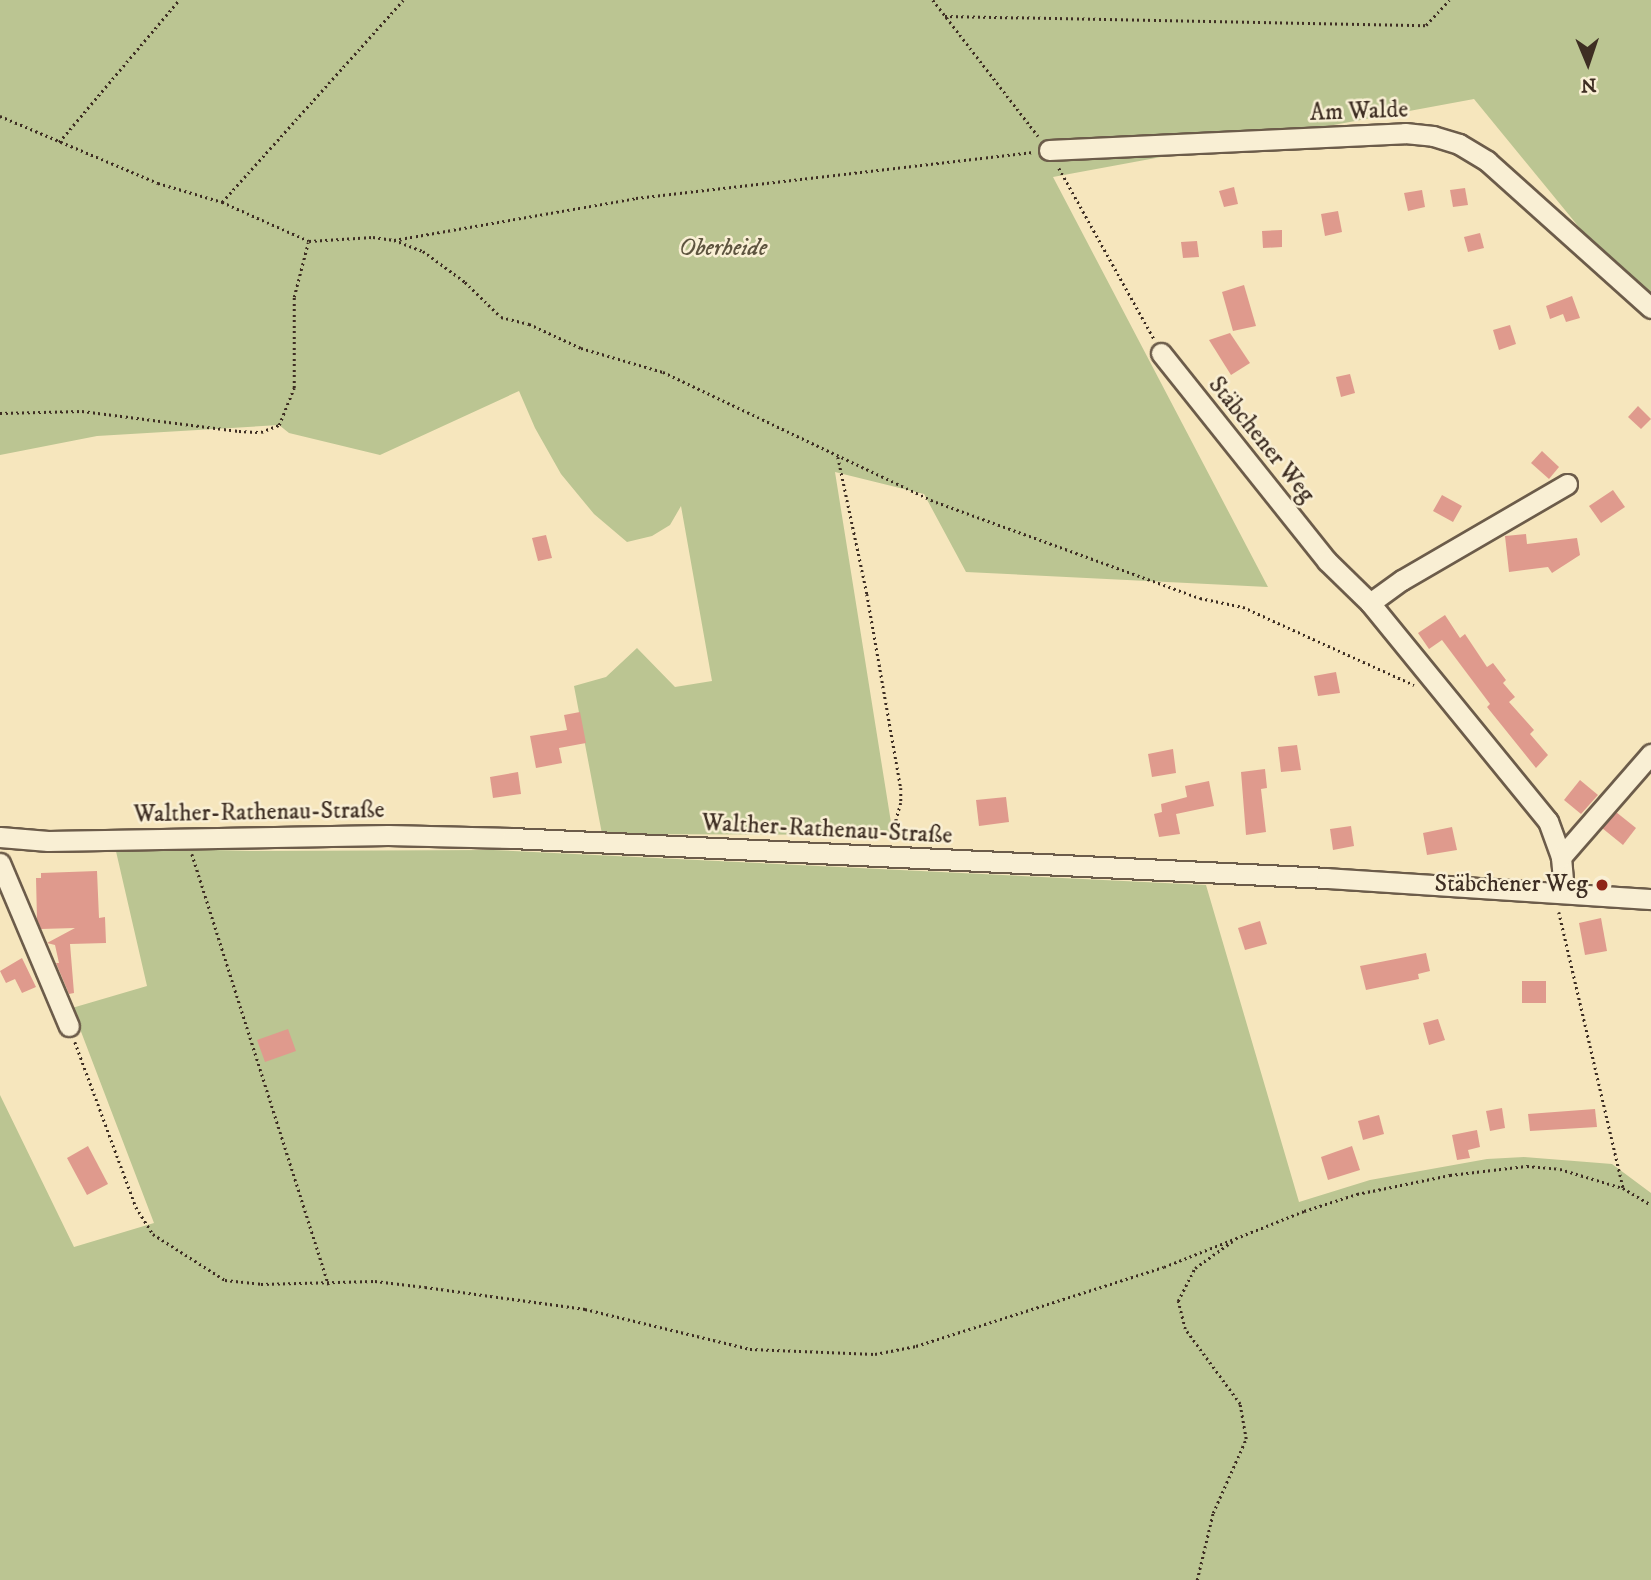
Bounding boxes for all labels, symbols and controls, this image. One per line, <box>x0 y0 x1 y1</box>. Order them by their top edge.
north arrow <box>1553 28 1623 98</box>
text: N <box>1581 73 1597 96</box>
street label: Am Walde <box>1309 96 1409 128</box>
park label: Oberheide <box>679 235 767 263</box>
street label: Stäbchener Weg <box>1202 371 1320 509</box>
street label: Walther-Rathenau-Straße <box>133 796 385 830</box>
street label: Walther-Rathenau-Straße <box>701 809 953 851</box>
place label: Stäbchener Weg <box>1435 871 1588 899</box>
marker: Stäbchener Weg <box>1594 877 1610 893</box>

